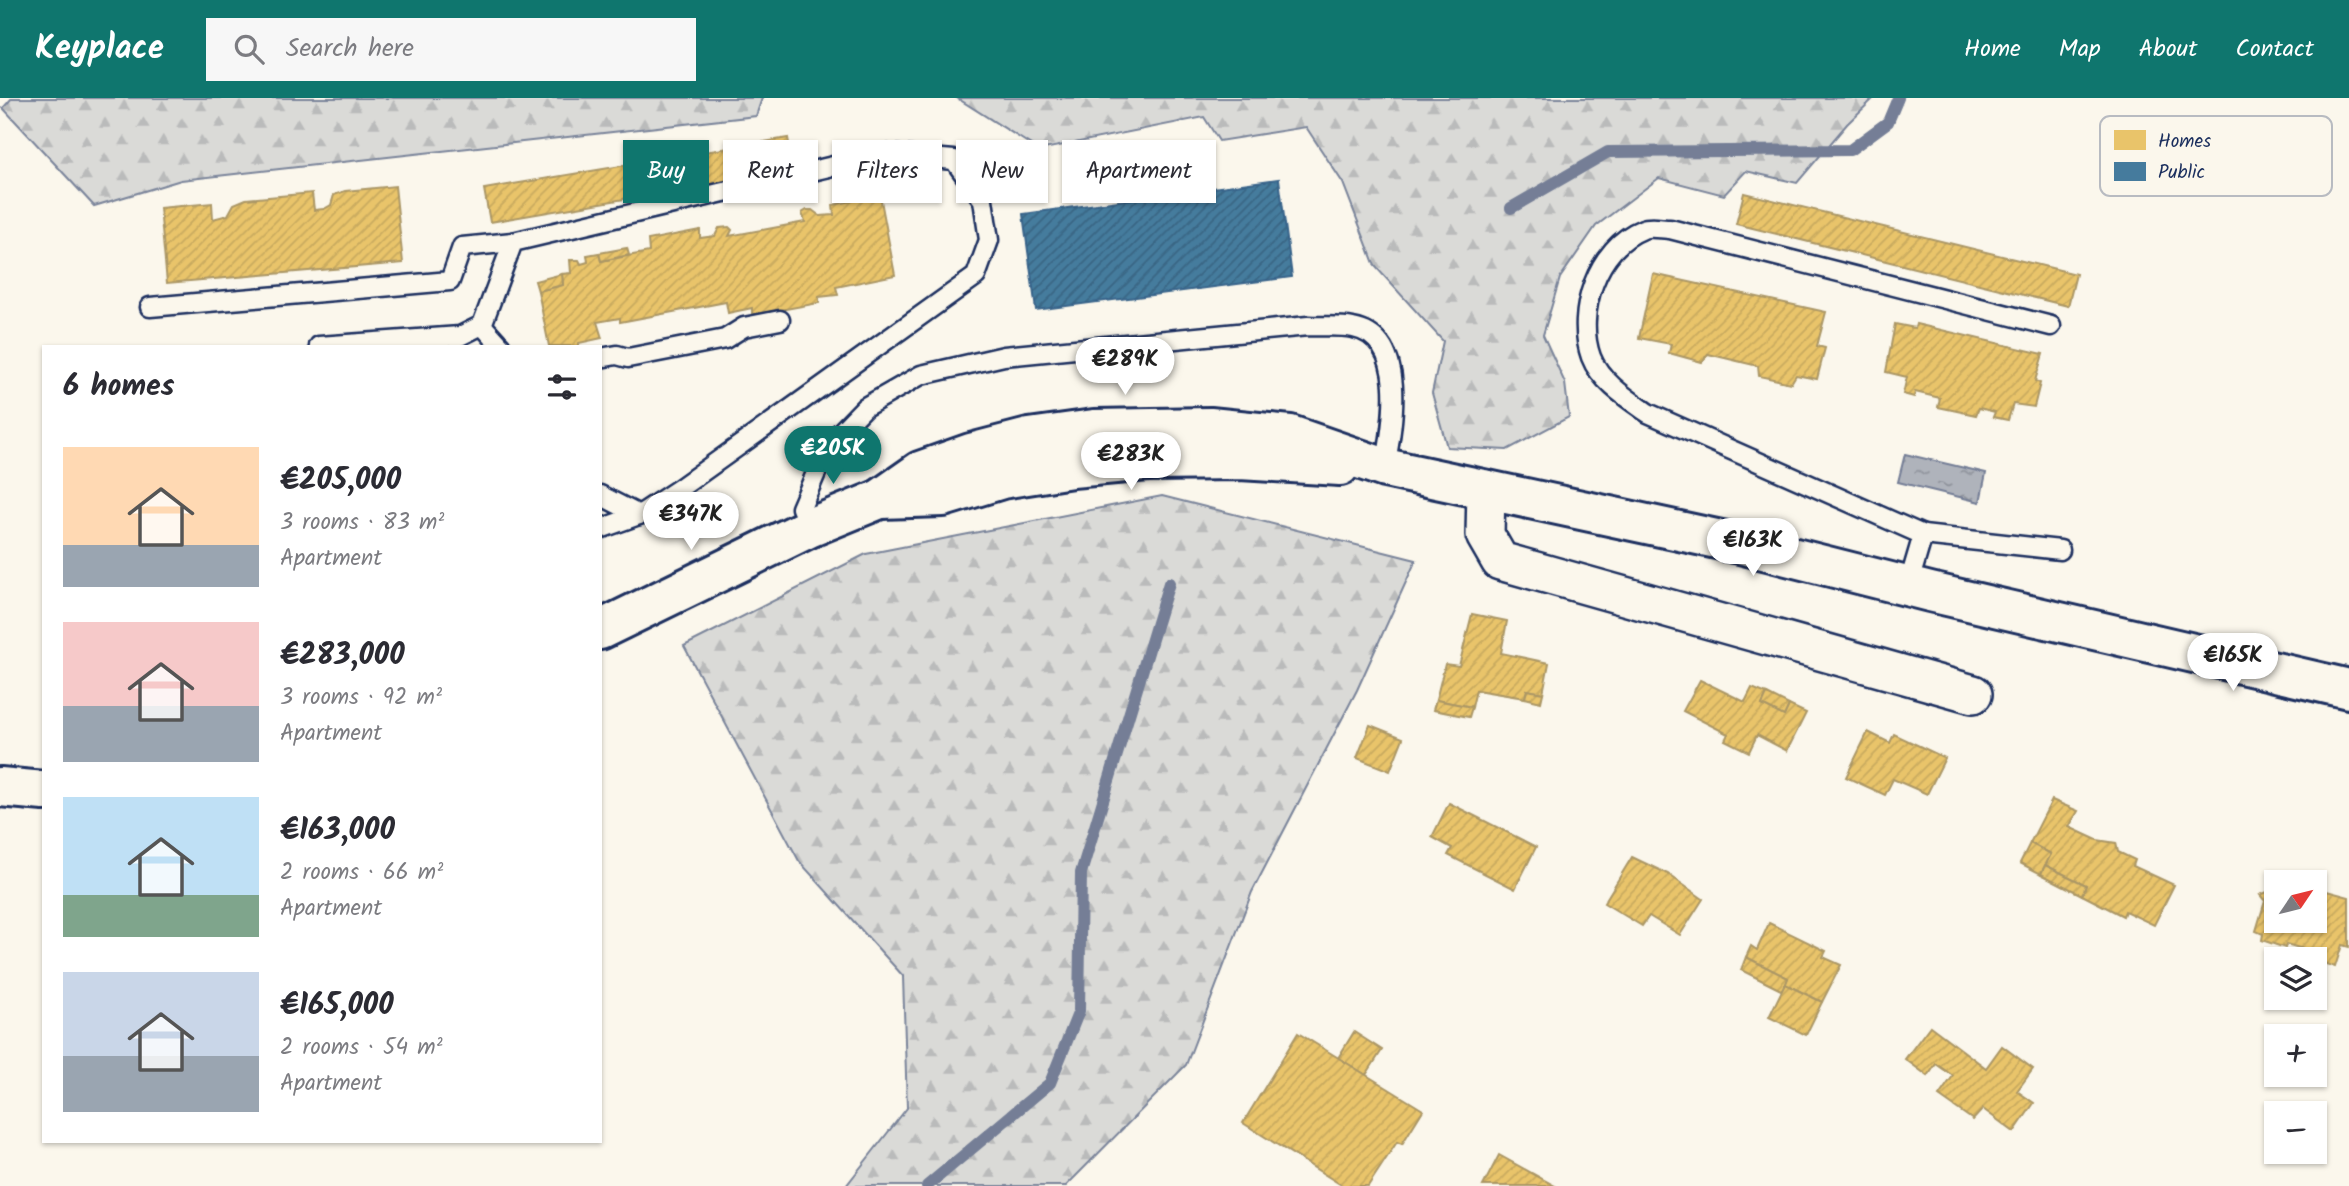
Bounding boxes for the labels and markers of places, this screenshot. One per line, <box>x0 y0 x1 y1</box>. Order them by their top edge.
pin: €289K <box>1076 338 1174 397</box>
pin: €205K <box>784 426 882 486</box>
pin: €283K <box>1082 432 1180 492</box>
pin: €347K <box>642 492 740 552</box>
pin: €163K <box>1704 518 1802 578</box>
pin: €165K <box>2184 634 2282 693</box>

